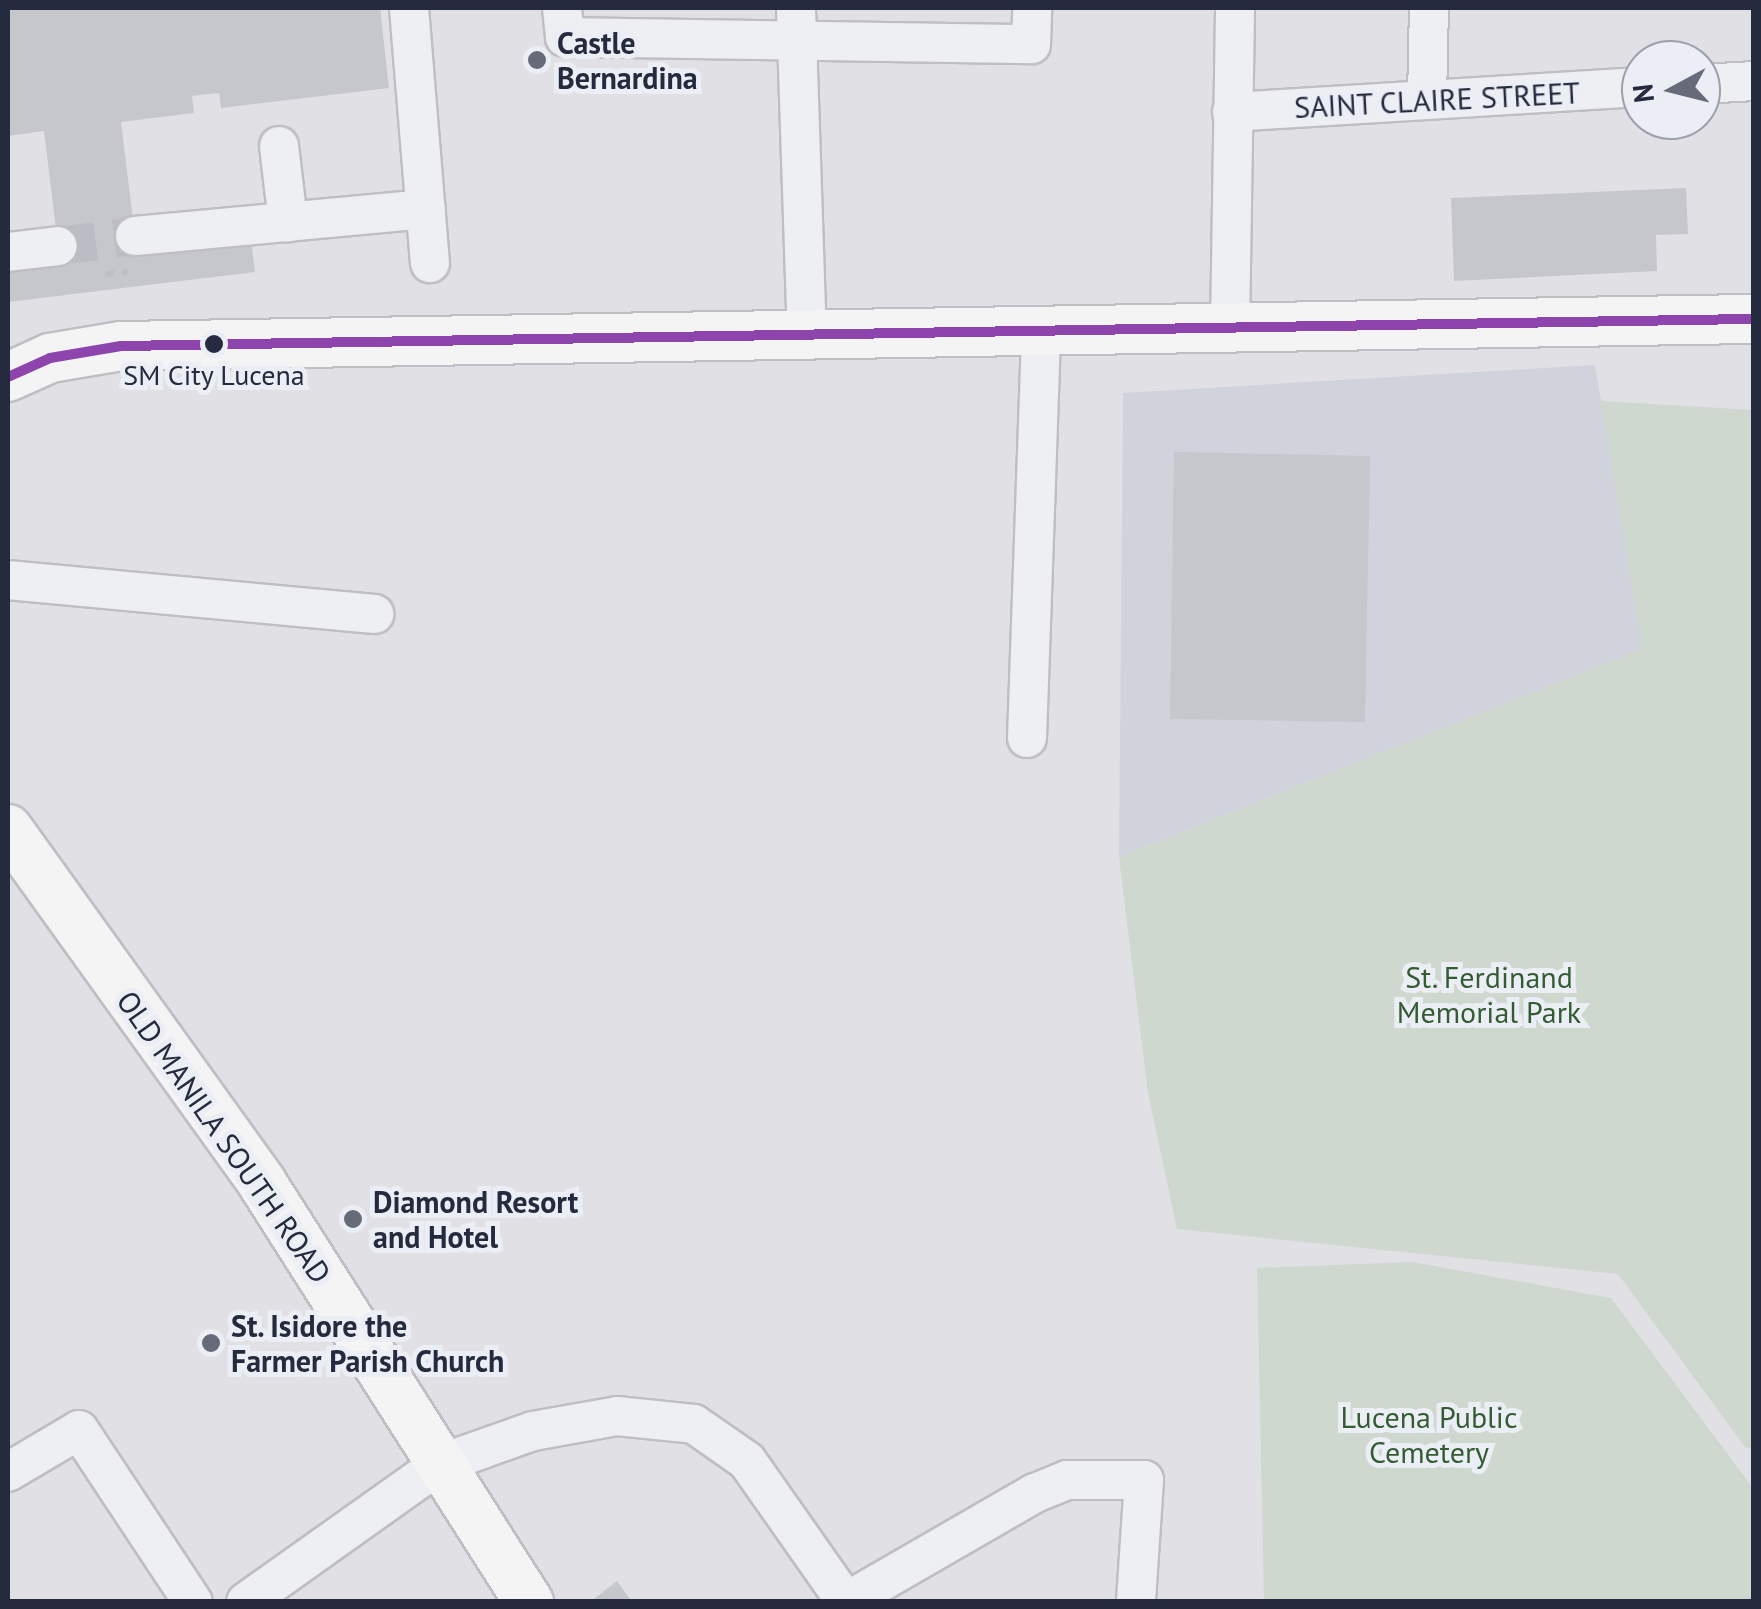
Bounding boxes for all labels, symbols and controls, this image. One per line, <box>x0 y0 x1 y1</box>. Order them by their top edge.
place label: Castle Bernardina <box>557 25 698 96</box>
north arrow <box>1621 40 1721 140</box>
marker: Castle Bernardina <box>526 49 548 71</box>
street label: SAINT CLAIRE STREET <box>1293 75 1581 125</box>
text: N <box>1623 82 1662 105</box>
marker: SM City Lucena <box>204 334 224 354</box>
place label: SM City Lucena <box>123 358 305 392</box>
park label: St. Ferdinand Memorial Park <box>1397 959 1581 1030</box>
street label: OLD MANILA SOUTH ROAD <box>109 984 339 1290</box>
place label: Diamond Resort and Hotel <box>373 1184 578 1254</box>
marker: Diamond Resort and Hotel <box>342 1208 364 1230</box>
place label: St. Isidore the Farmer Parish Church <box>231 1308 505 1378</box>
marker: St. Isidore the Farmer Parish Church <box>200 1332 222 1354</box>
park label: Lucena Public Cemetery <box>1341 1399 1517 1470</box>

